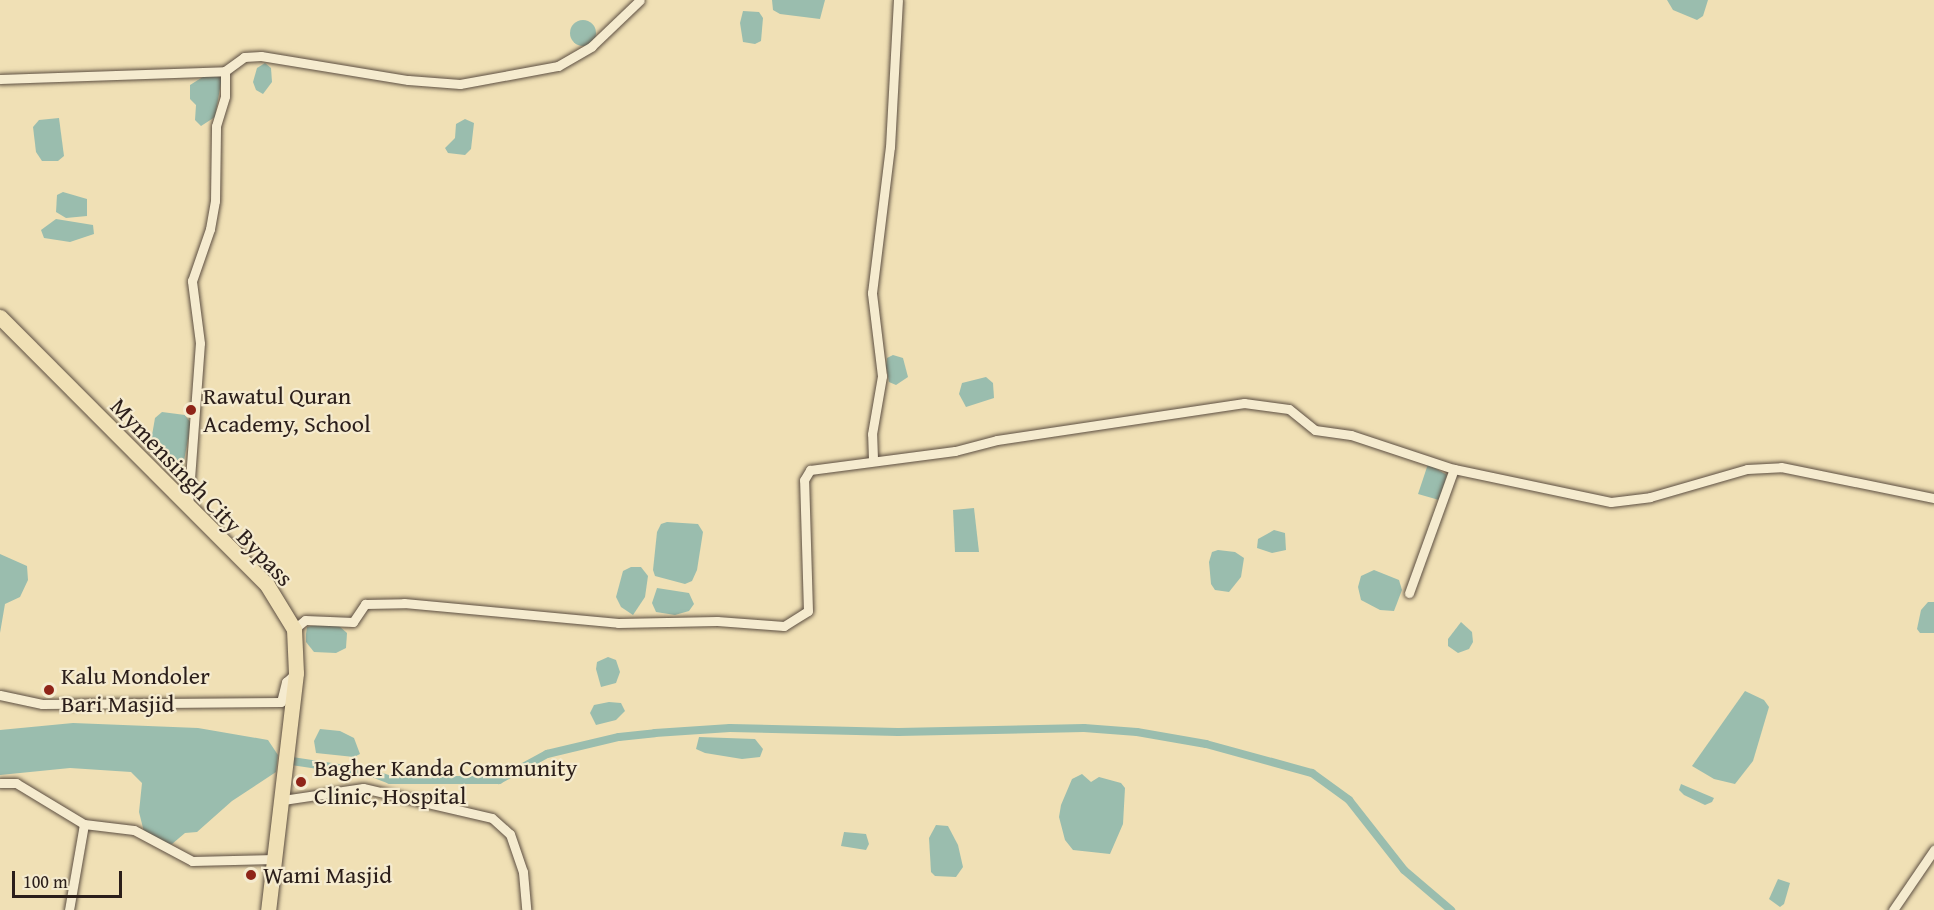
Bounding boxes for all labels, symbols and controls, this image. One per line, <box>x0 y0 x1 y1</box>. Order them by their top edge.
place label: Rawatul Quran Academy, School <box>203 382 371 438</box>
street label: Mymensingh City Bypass <box>105 392 299 592</box>
marker: Rawatul Quran Academy, School <box>184 403 198 417</box>
place label: Kalu Mondoler Bari Masjid <box>61 662 210 718</box>
marker: Kalu Mondoler Bari Masjid <box>42 683 56 697</box>
place label: Bagher Kanda Community Clinic, Hospital <box>314 754 577 810</box>
marker: Bagher Kanda Community Clinic, Hospital <box>292 773 310 791</box>
scale bar <box>15 859 124 897</box>
place label: Wami Masjid <box>263 861 392 889</box>
text: 100 m <box>23 868 68 895</box>
marker: Wami Masjid <box>244 868 258 882</box>

